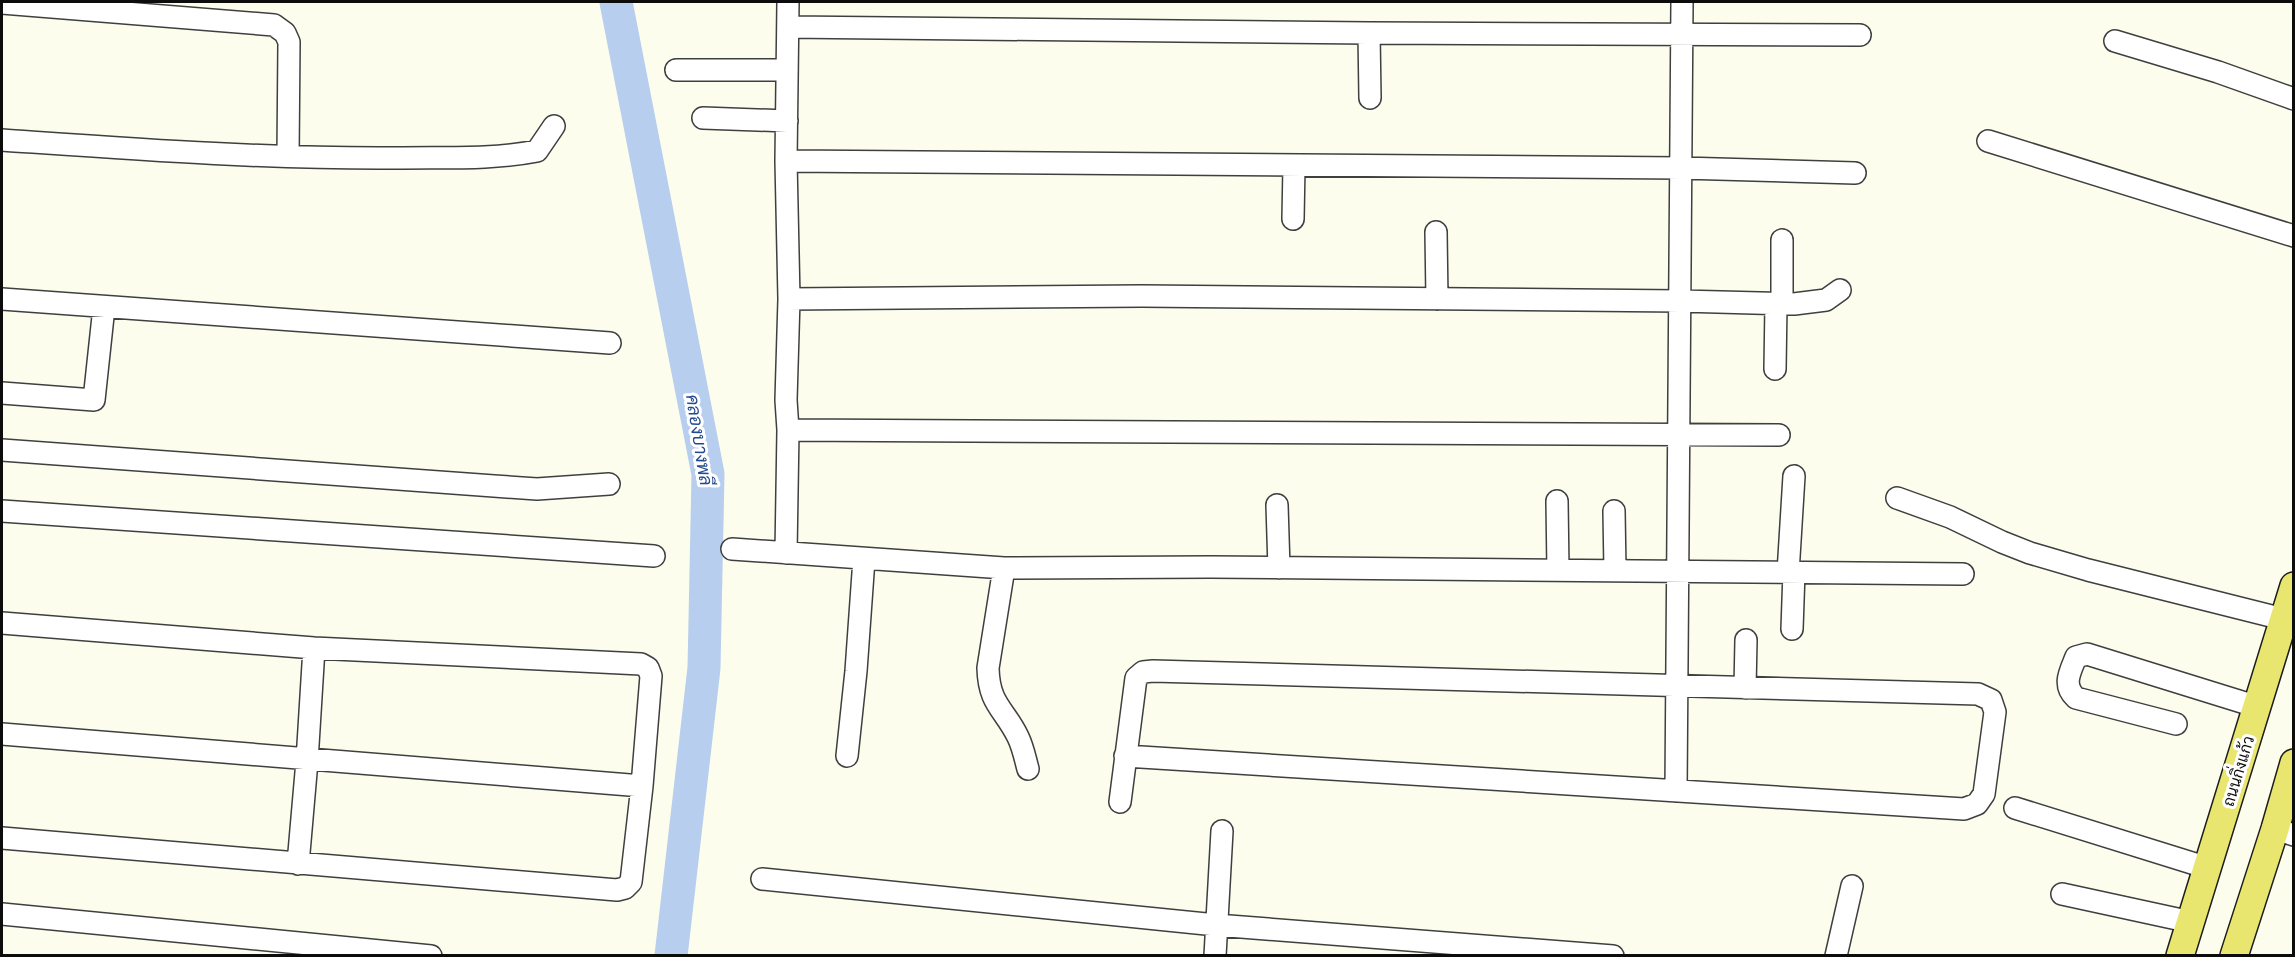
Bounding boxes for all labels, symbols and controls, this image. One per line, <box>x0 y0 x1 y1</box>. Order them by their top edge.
water label: คลองบางพลี <box>680 393 719 488</box>
street label: ถนนกิ่งแก้ว <box>2215 732 2259 809</box>

